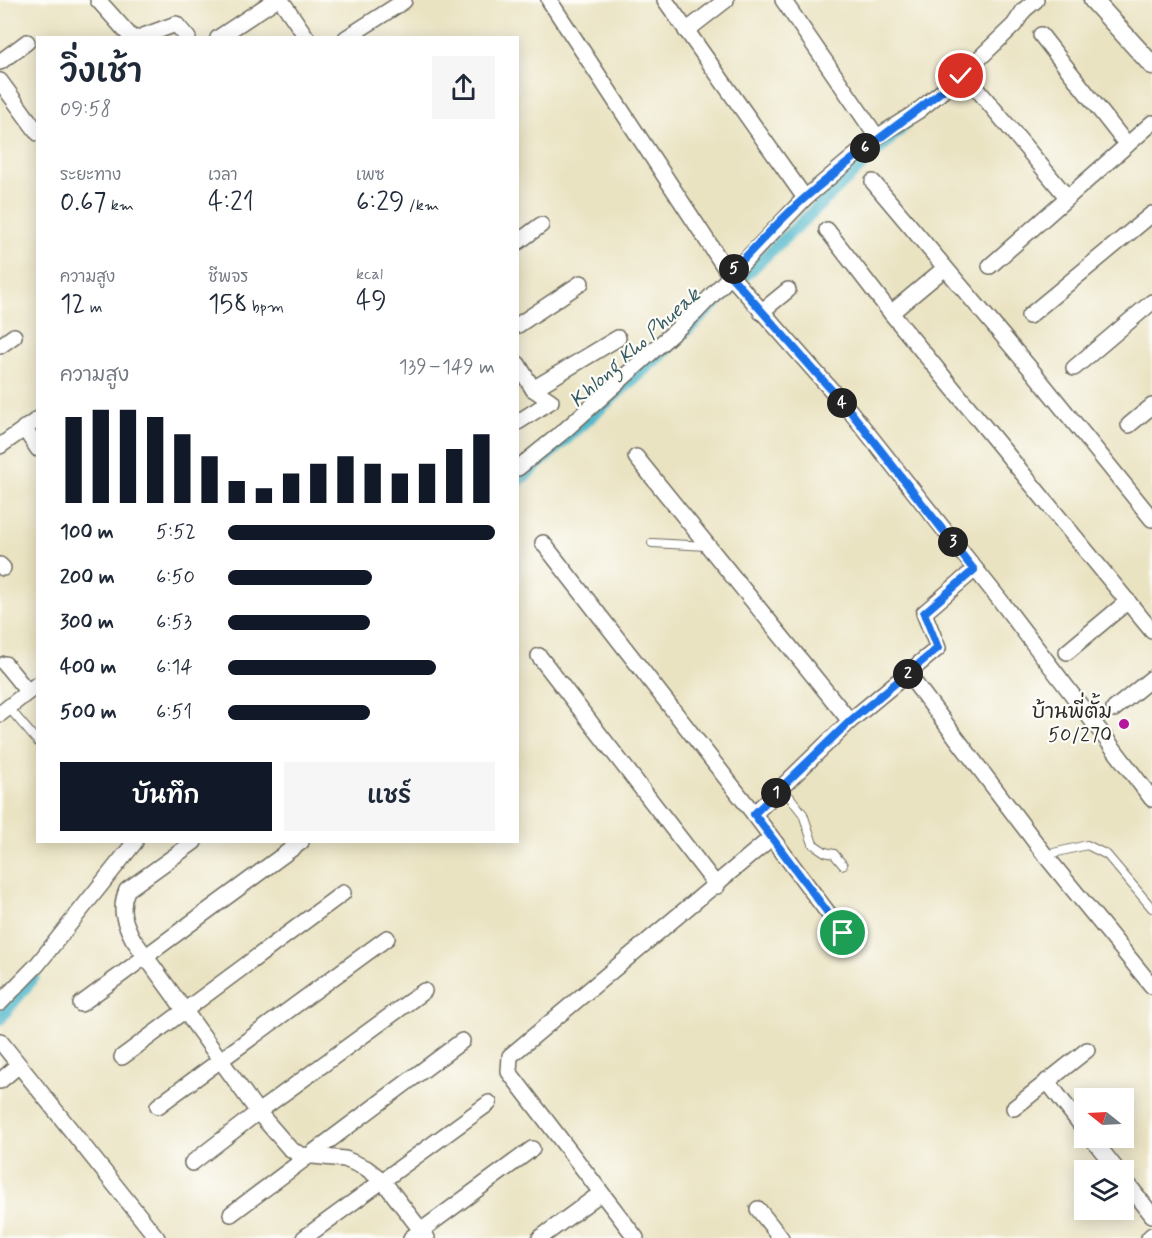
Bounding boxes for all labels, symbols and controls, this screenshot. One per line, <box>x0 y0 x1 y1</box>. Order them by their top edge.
pin <box>935 50 986 101</box>
text: วิ่งเช้า <box>60 51 142 95</box>
button: share <box>432 56 495 119</box>
icon: check <box>944 59 977 92</box>
text: 09:58 <box>60 96 111 123</box>
pin: 6 <box>850 133 880 163</box>
text: 6 <box>861 137 869 158</box>
text: ระยะทาง <box>60 165 121 186</box>
text: เวลา <box>208 165 238 186</box>
text: เพซ <box>356 165 385 186</box>
text: 0.67 <box>60 186 106 220</box>
text: 4:21 <box>208 186 254 220</box>
text: 6:29 <box>356 186 405 220</box>
text: km <box>106 195 134 216</box>
text: /km <box>405 195 439 216</box>
pin: 5 <box>719 254 749 284</box>
text: 5 <box>729 258 739 279</box>
text: kcal <box>356 264 383 285</box>
text: ความสูง <box>60 267 115 288</box>
text: ชีพจร <box>208 267 248 288</box>
water label: Khlong Kho Phueak <box>564 281 709 416</box>
text: 49 <box>356 285 387 319</box>
text: 12 <box>60 288 85 322</box>
text: 158 <box>208 288 248 322</box>
text: m <box>85 297 102 318</box>
text: bpm <box>248 297 284 318</box>
text: 139–149 m <box>399 354 495 381</box>
text: ความสูง <box>60 362 129 389</box>
pin: 4 <box>827 388 857 418</box>
text: 4 <box>837 392 847 413</box>
text: 100 m <box>60 519 114 546</box>
text: 5:52 <box>156 519 196 546</box>
pin: 3 <box>938 527 968 557</box>
text: 3 <box>949 531 957 552</box>
text: 200 m <box>60 564 115 591</box>
text: 6:50 <box>156 564 195 591</box>
text: 300 m <box>60 609 114 636</box>
text: 6:53 <box>156 609 192 636</box>
text: 400 m <box>60 654 116 681</box>
text: 6:14 <box>156 654 193 681</box>
pin: 2 <box>893 659 923 689</box>
text: 2 <box>904 663 912 684</box>
place label: บ้านพี่ตั้ม 50/270 <box>1032 692 1112 749</box>
text: 500 m <box>60 699 117 726</box>
text: 6:51 <box>156 699 192 726</box>
marker: บ้านพี่ตั้ม 50/270 <box>1117 717 1131 731</box>
button: บันทึก <box>60 762 272 831</box>
button: แชร์ <box>284 762 495 831</box>
pin: 1 <box>761 778 791 808</box>
text: 1 <box>772 782 780 803</box>
pin <box>817 907 868 958</box>
icon: arrive <box>826 916 859 949</box>
north arrow <box>1074 1088 1134 1148</box>
map controls <box>1074 1088 1134 1220</box>
button: layers <box>1074 1160 1134 1220</box>

